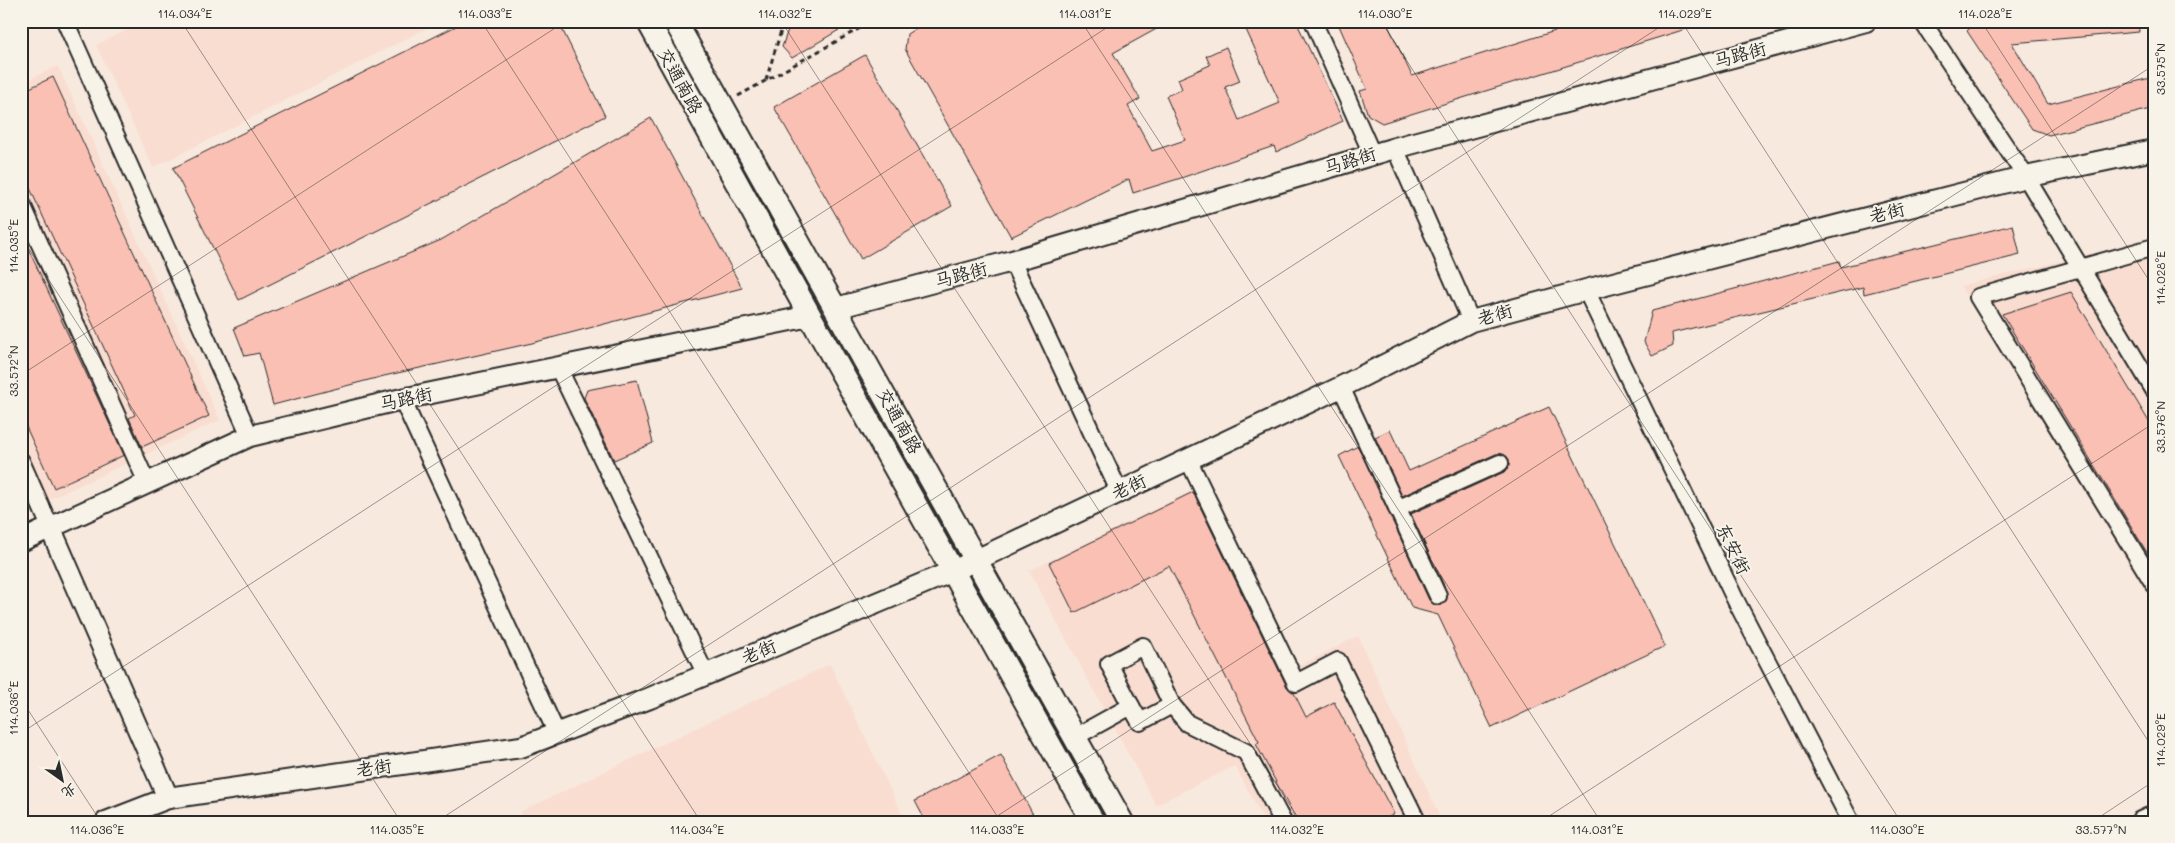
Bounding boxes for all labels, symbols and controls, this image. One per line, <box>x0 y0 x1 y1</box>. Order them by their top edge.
text: 114.034°E <box>158 5 212 21</box>
text: 114.033°E <box>458 5 512 21</box>
text: 114.032°E <box>758 5 812 21</box>
text: 114.031°E <box>1059 5 1111 21</box>
text: 114.030°E <box>1358 5 1412 21</box>
text: 114.029°E <box>1658 5 1712 21</box>
text: 114.028°E <box>1958 5 2012 21</box>
street label: 马路街 <box>1711 35 1769 73</box>
street label: 交通南路 <box>653 43 709 118</box>
text: 33.575°N <box>2152 43 2168 95</box>
street label: 马路街 <box>1320 141 1379 179</box>
street label: 老街 <box>1866 196 1907 228</box>
text: 114.035°E <box>5 219 21 273</box>
text: 114.028°E <box>2152 251 2168 305</box>
street label: 马路街 <box>932 255 990 293</box>
street label: 老街 <box>1474 298 1515 331</box>
text: 33.572°N <box>5 345 21 397</box>
street label: 马路街 <box>377 381 435 415</box>
street label: 交通南路 <box>872 383 928 458</box>
text: 33.576°N <box>2152 401 2168 453</box>
street label: 老街 <box>1107 468 1150 505</box>
street label: 东安街 <box>1711 519 1757 578</box>
street label: 老街 <box>737 633 780 669</box>
text: 114.036°E <box>5 681 21 735</box>
text: 114.029°E <box>2152 713 2168 767</box>
street label: 老街 <box>354 753 393 781</box>
north arrow <box>38 756 88 806</box>
text: 北 <box>58 780 80 803</box>
text: 114.036°E <box>70 821 124 837</box>
text: 114.035°E <box>370 821 424 837</box>
text: 114.034°E <box>670 821 724 837</box>
text: 114.033°E <box>970 821 1024 837</box>
text: 114.032°E <box>1270 821 1324 837</box>
text: 114.031°E <box>1571 821 1623 837</box>
text: 114.030°E <box>1870 821 1924 837</box>
text: 33.577°N <box>2075 821 2127 837</box>

